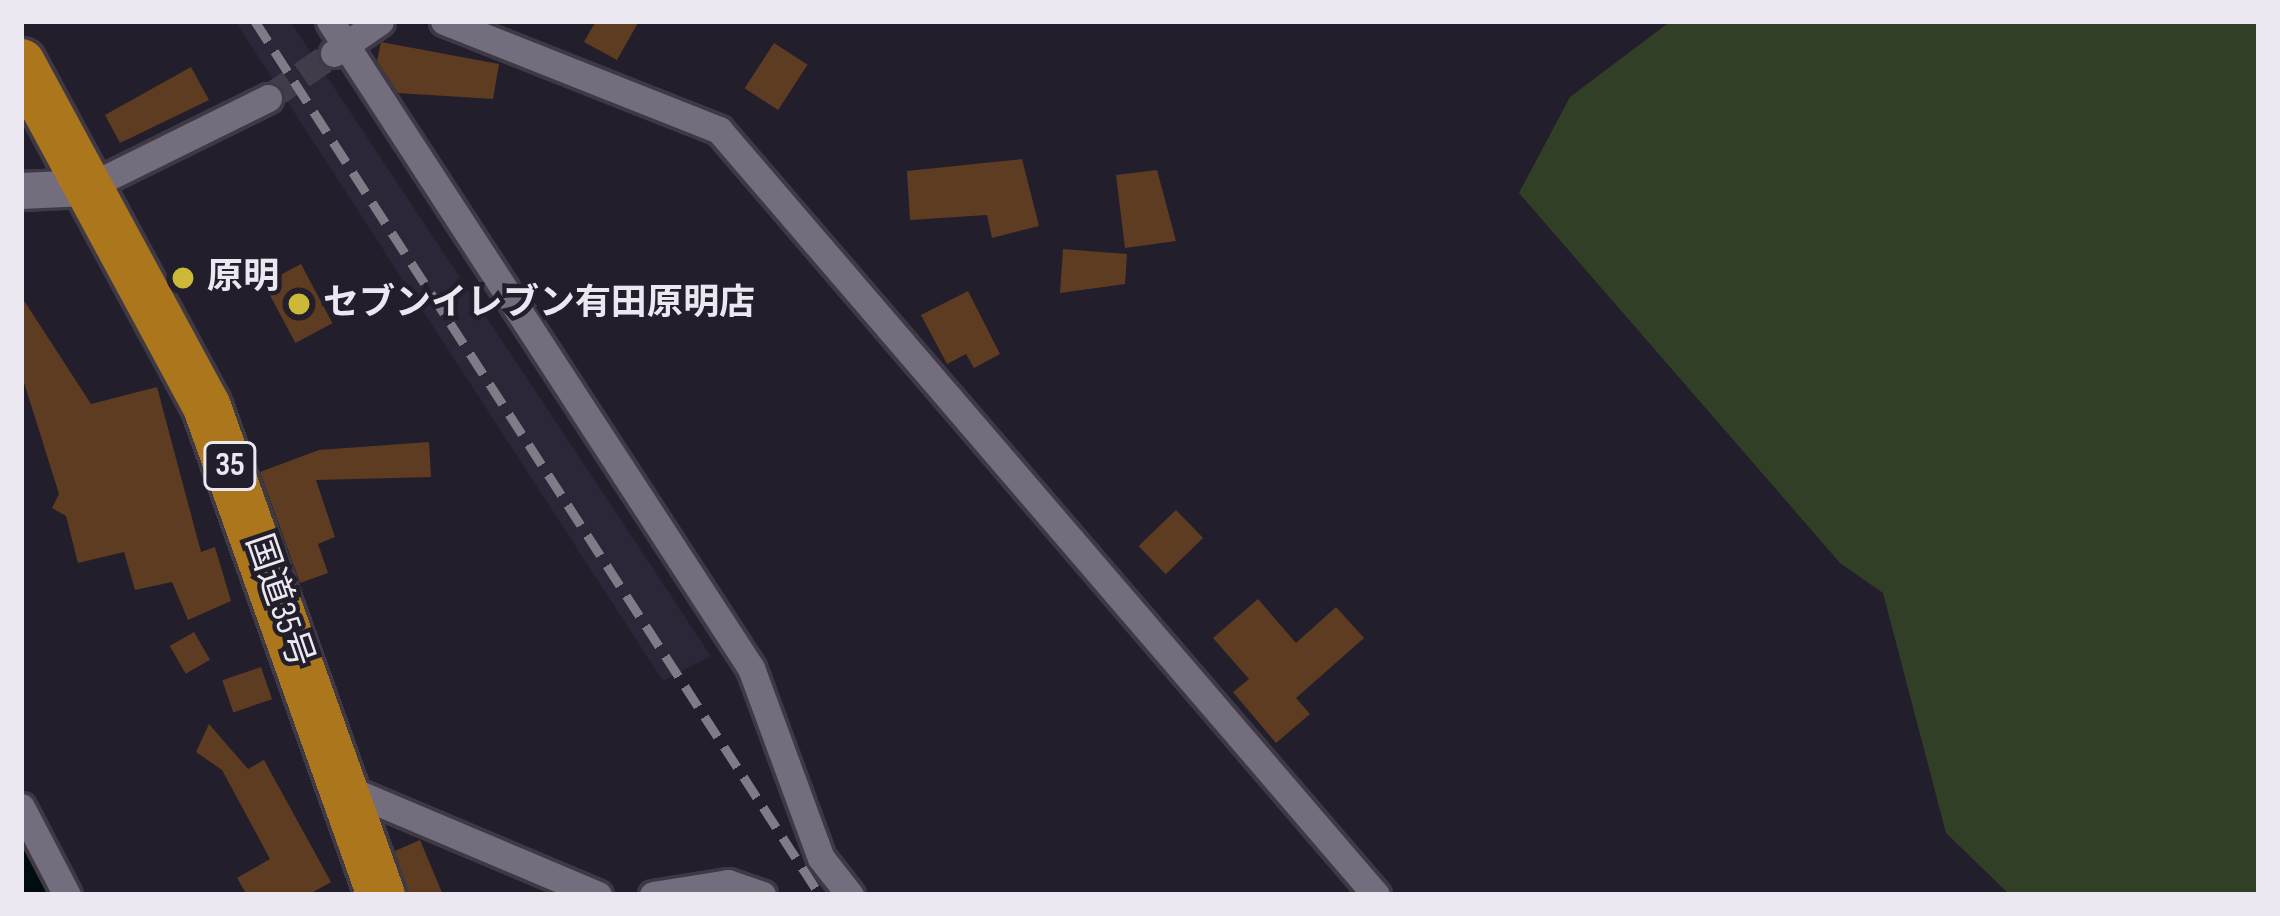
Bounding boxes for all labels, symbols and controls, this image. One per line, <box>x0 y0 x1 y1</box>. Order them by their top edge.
place label: 原明 <box>207 256 279 300</box>
marker: 原明 <box>170 265 196 291</box>
place label: セブンイレブン有田原明店 <box>323 282 755 326</box>
marker: セブンイレブン有田原明店 <box>286 291 312 317</box>
road number: 35 <box>203 439 257 493</box>
street label: 国道35号 <box>236 529 322 673</box>

